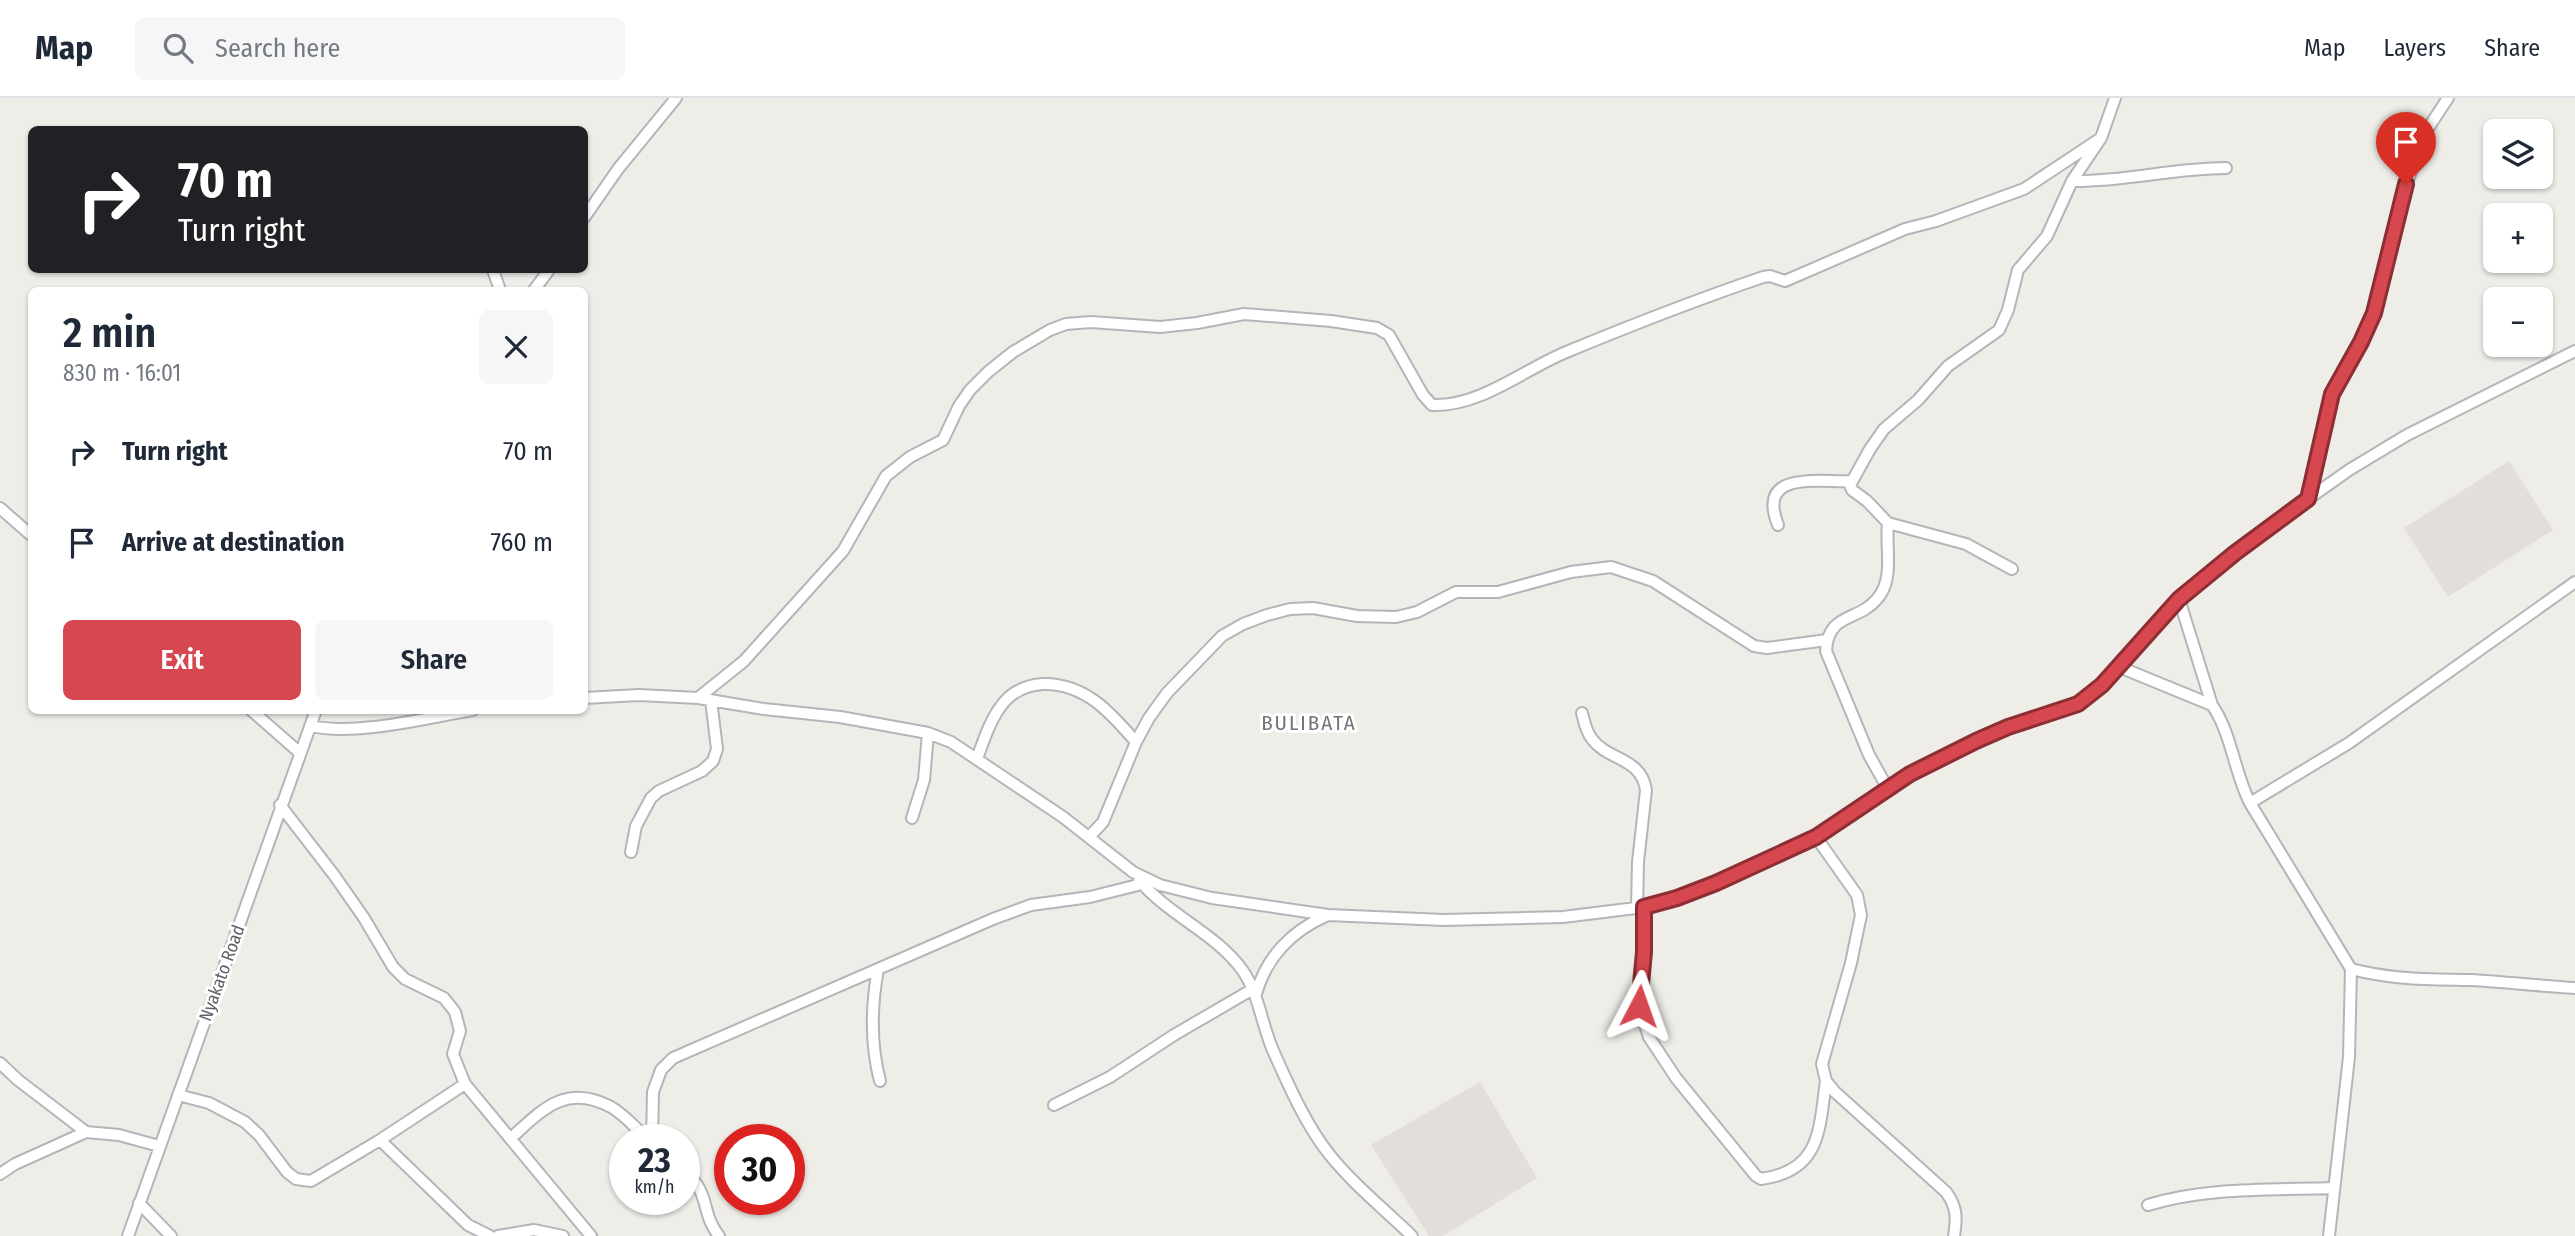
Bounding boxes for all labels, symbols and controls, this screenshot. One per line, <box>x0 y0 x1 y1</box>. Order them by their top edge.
search box <box>135 17 625 80</box>
text: Map <box>35 28 93 68</box>
icon: search <box>159 29 197 67</box>
text: Search here <box>215 33 340 64</box>
text: Map <box>2304 34 2346 62</box>
text: Layers <box>2384 34 2446 62</box>
text: Share <box>2484 34 2540 62</box>
pin <box>2376 112 2436 184</box>
map controls <box>2483 119 2553 357</box>
button: layers <box>2483 119 2553 189</box>
icon: arrive <box>2387 123 2425 161</box>
text: 70 m <box>178 151 273 210</box>
icon: right <box>63 154 154 245</box>
button: + <box>2483 203 2553 273</box>
text: Turn right <box>178 211 305 249</box>
button: − <box>2483 287 2553 357</box>
text: 2 min <box>63 308 156 358</box>
button: close <box>479 310 553 384</box>
text: 830 m · 16:01 <box>63 359 181 387</box>
icon: right <box>63 433 101 471</box>
text: Turn right <box>122 436 228 467</box>
text: 70 m <box>503 436 553 467</box>
icon: arrive <box>63 524 101 562</box>
text: Arrive at destination <box>122 527 345 558</box>
text: 760 m <box>491 527 553 558</box>
button: Exit <box>63 620 301 700</box>
button: Share <box>315 620 553 700</box>
district label: BULIBATA <box>1261 710 1357 736</box>
street label: Nyakato Road <box>194 922 250 1024</box>
position arrow <box>1602 969 1676 1043</box>
speed limit sign: 30 <box>714 1124 805 1215</box>
text: 23 <box>638 1139 671 1181</box>
text: km/h <box>634 1176 675 1198</box>

